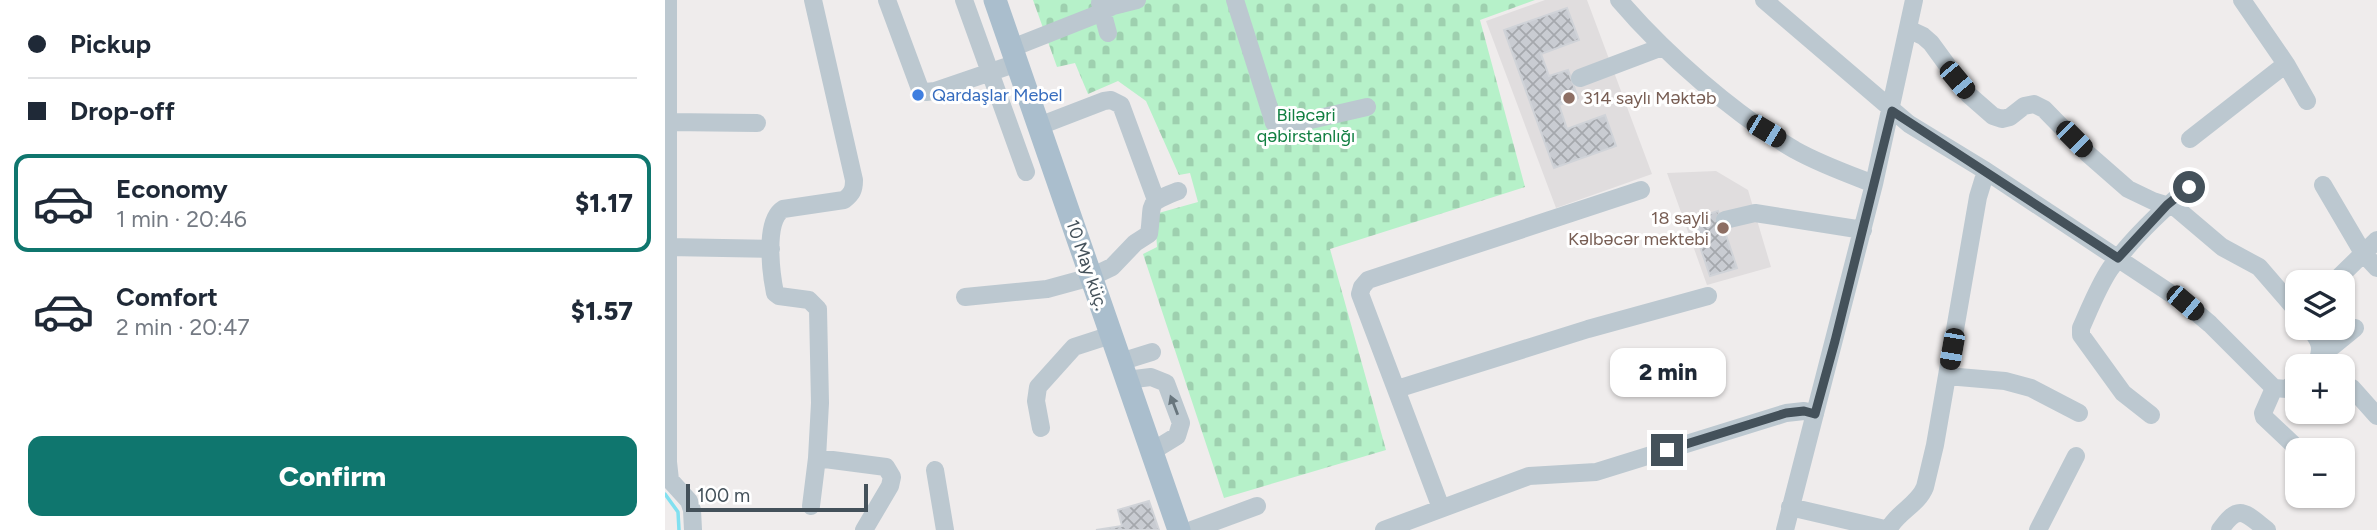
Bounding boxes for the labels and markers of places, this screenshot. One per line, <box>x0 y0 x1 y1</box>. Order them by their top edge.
place label: Qardaşlar Mebel <box>932 84 1063 106</box>
marker: Qardaşlar Mebel <box>910 87 926 103</box>
place label: 314 saylı Məktəb <box>1583 87 1717 109</box>
marker: 314 saylı Məktəb <box>1561 90 1577 106</box>
place label: 18 sayli Kəlbəcər mektebi <box>1568 207 1709 250</box>
marker: 18 sayli Kəlbəcər mektebi <box>1715 220 1731 236</box>

